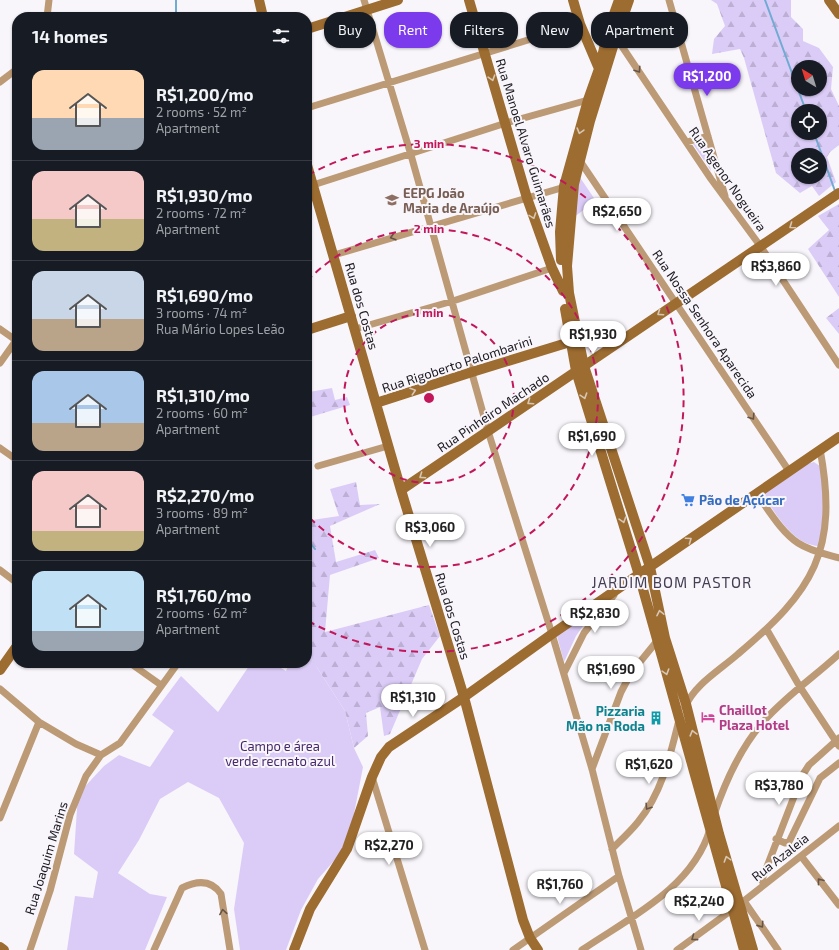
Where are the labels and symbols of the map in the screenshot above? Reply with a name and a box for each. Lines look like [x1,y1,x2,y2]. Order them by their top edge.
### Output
street label: Rua Manoel Alvaro Guimarães [493,56,559,230]
north arrow [791,60,827,96]
pin: R$1,200 [670,63,744,97]
one-way arrow [633,65,640,72]
one-way arrow [487,74,496,81]
street label: Rua Agenor Nogueira [686,124,770,234]
one-way arrow [576,128,584,134]
text: 3 min [414,136,444,150]
place label: EEPG João Maria de Araújo [403,185,500,216]
school or university icon: EEPG João Maria de Araújo [384,192,400,208]
pin: R$2,650 [580,198,654,232]
one-way arrow [528,212,537,219]
text: 2 min [414,221,444,235]
one-way arrow [789,221,796,228]
one-way arrow [390,232,397,241]
street label: Rua Nossa Senhora Aparecida [649,247,761,401]
pin: R$3,860 [739,253,813,287]
street label: Rua dos Costas [342,261,382,351]
text: 1 min [415,305,443,319]
one-way arrow [658,309,665,316]
pin: R$1,930 [556,321,630,355]
street label: Rua Rigoberto Palombarini [380,332,534,396]
street label: Rua Pinheiro Machado [434,369,552,455]
one-way arrow [409,387,416,396]
centre of rings [422,391,436,405]
one-way arrow [579,393,588,400]
one-way arrow [527,397,534,405]
one-way arrow [747,412,754,419]
pin: R$1,690 [555,423,629,457]
one-way arrow [420,471,427,478]
supermarket icon: Pão de Açúcar [680,492,696,508]
place label: Pão de Açúcar [699,492,785,509]
pin: R$3,060 [393,514,467,548]
one-way arrow [618,516,627,523]
one-way arrow [685,538,692,545]
street label: Rua dos Costas [432,571,474,661]
district label: JARDIM BOM PASTOR [592,573,752,591]
pin: R$2,830 [558,600,632,634]
one-way arrow [656,610,664,616]
pin: R$1,690 [574,656,648,690]
one-way arrow [661,668,670,675]
pin: R$1,310 [376,684,450,718]
place label: Chaillot Plaza Hotel [719,702,790,733]
place label: Pizzaria Mão na Roda [566,703,645,734]
hotel icon: Chaillot Plaza Hotel [700,709,716,725]
building icon: Pizzaria Mão na Roda [648,710,664,726]
one-way arrow [689,730,698,737]
park label: Campo e área verde recnato azul [225,738,335,769]
pin: R$1,620 [612,751,686,785]
pin: R$3,780 [742,772,816,806]
street label: Rua Joaquim Marins [21,799,71,917]
one-way arrow [646,803,653,810]
street label: Rua Azaleia [748,830,812,884]
pin: R$2,270 [352,832,426,866]
one-way arrow [723,856,732,863]
pin: R$1,760 [523,871,597,905]
one-way arrow [818,878,825,885]
pin: R$2,240 [662,888,736,922]
one-way arrow [219,909,228,915]
one-way arrow [756,921,763,928]
one-way arrow [691,933,698,940]

